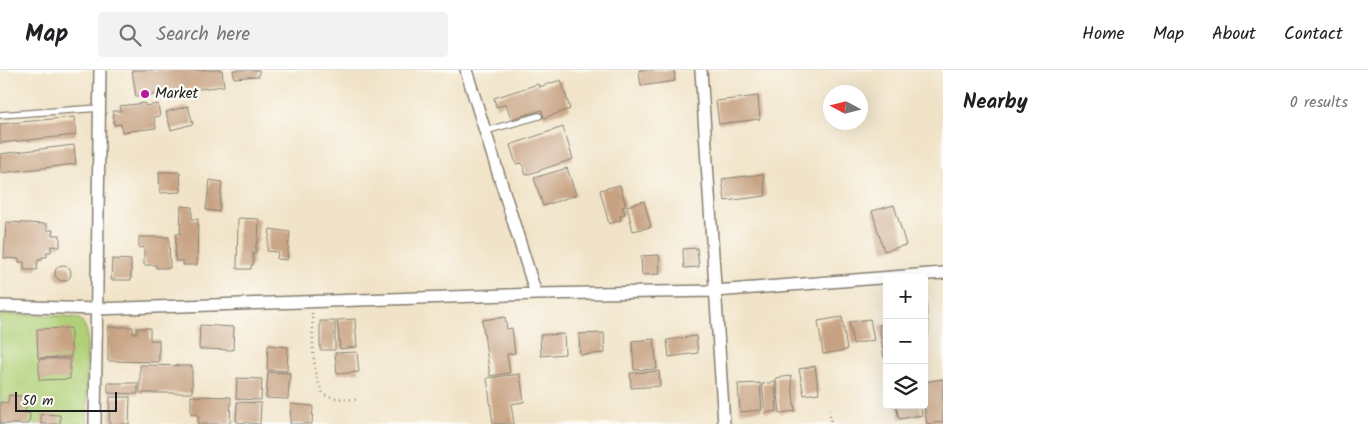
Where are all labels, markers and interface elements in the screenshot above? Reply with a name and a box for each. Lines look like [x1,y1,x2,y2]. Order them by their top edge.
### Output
search box [98,12,448,57]
text: Map [25,15,68,54]
text: Search here [156,20,250,50]
text: Home [1082,20,1125,49]
text: Map [1153,20,1184,49]
text: About [1212,20,1256,49]
text: Contact [1284,20,1343,49]
icon: search [116,21,144,49]
place label: Market [155,82,199,106]
north arrow [823,85,868,130]
text: Nearby [963,86,1028,119]
marker: Market [139,88,151,100]
text: 0 results [1290,90,1348,115]
map controls [883,274,928,409]
button: + [883,274,928,319]
button: − [883,319,928,364]
button: layers [883,364,928,409]
scale bar [15,389,118,412]
text: 50 m [22,390,53,412]

